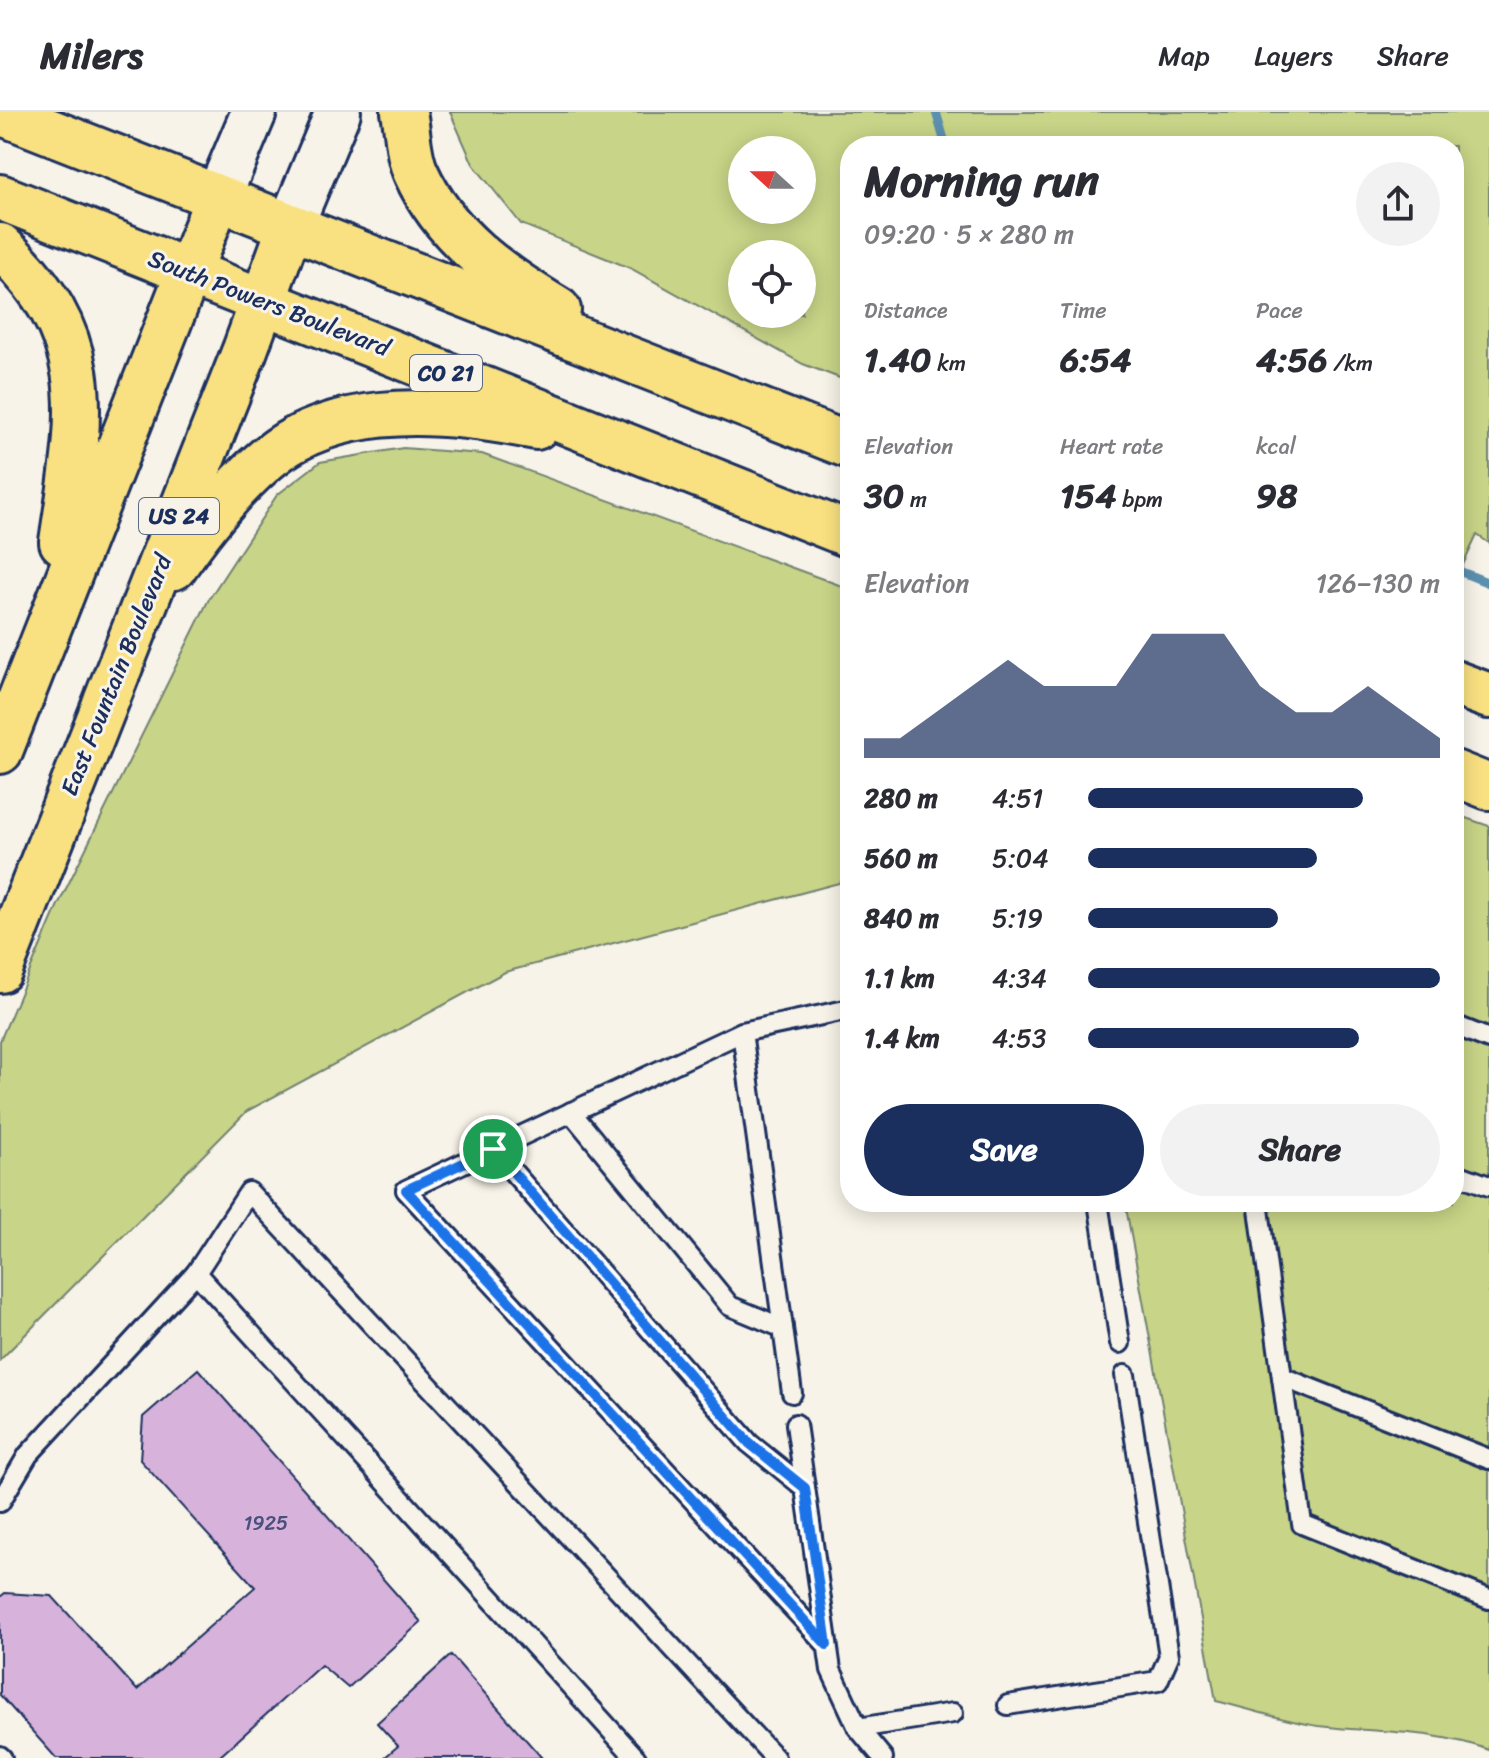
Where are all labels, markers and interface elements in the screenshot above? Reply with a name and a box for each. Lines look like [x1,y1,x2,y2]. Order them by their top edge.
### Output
text: Milers [40,22,143,89]
text: Map [1158,31,1210,80]
text: Layers [1254,31,1333,80]
text: Share [1377,31,1449,80]
north arrow [728,136,816,224]
map controls [728,136,816,328]
text: Morning run [864,142,1099,220]
button: share [1356,162,1440,246]
text: 09:20 · 5 × 280 m [864,211,1074,257]
street label: South Powers Boulevard [142,237,398,369]
button: locate [728,240,816,328]
text: Distance [864,291,948,330]
text: Time [1060,291,1107,330]
text: Pace [1256,291,1303,330]
text: 1.40 [864,330,932,390]
text: 6:54 [1060,330,1132,390]
text: 4:56 [1256,330,1328,390]
text: km [932,344,966,383]
text: /km [1328,344,1373,383]
road number: CO 21 [410,355,482,391]
text: Elevation [864,427,953,466]
text: Heart rate [1060,427,1163,466]
text: kcal [1256,427,1296,466]
text: 30 [864,466,904,526]
text: 154 [1060,466,1117,526]
text: 98 [1256,466,1297,526]
text: m [904,480,927,519]
text: bpm [1117,480,1163,519]
road number: US 24 [139,498,219,534]
street label: East Fountain Boulevard [48,547,184,802]
text: Elevation [864,560,969,606]
text: 126–130 m [1316,560,1440,606]
text: 280 m [864,775,938,821]
text: 4:51 [992,775,1043,821]
text: 560 m [864,835,938,881]
text: 5:04 [992,835,1048,881]
text: 840 m [864,895,939,941]
text: 5:19 [992,895,1043,941]
text: 1.1 km [864,955,935,1001]
text: 4:34 [992,955,1047,1001]
text: 1.4 km [864,1015,940,1061]
text: 4:53 [992,1015,1046,1061]
button: Save [864,1104,1144,1196]
button: Share [1160,1104,1440,1196]
pin [459,1115,527,1183]
icon: arrive [471,1127,515,1171]
house number: 1925 [244,1506,288,1541]

